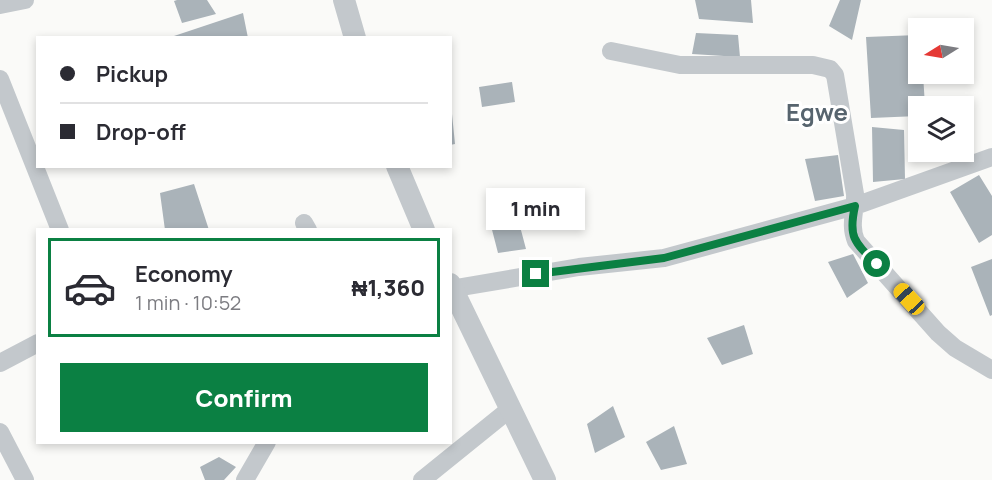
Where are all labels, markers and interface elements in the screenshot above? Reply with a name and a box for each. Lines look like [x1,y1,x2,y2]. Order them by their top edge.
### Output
north arrow [908,18,974,84]
map controls [908,18,974,162]
text: Pickup [96,59,168,89]
district label: Egwe [786,95,848,128]
button: layers [908,96,974,162]
text: Drop-off [96,117,186,147]
callout: 1 min [486,187,586,229]
text: 1 min [510,195,561,222]
route start [863,250,890,277]
text: Economy [135,259,233,289]
route end [522,260,549,287]
icon: car [63,261,117,315]
text: ₦1,360 [352,273,425,303]
car [890,280,928,318]
text: 1 min · 10:52 [135,289,241,316]
button: Confirm [60,363,428,432]

